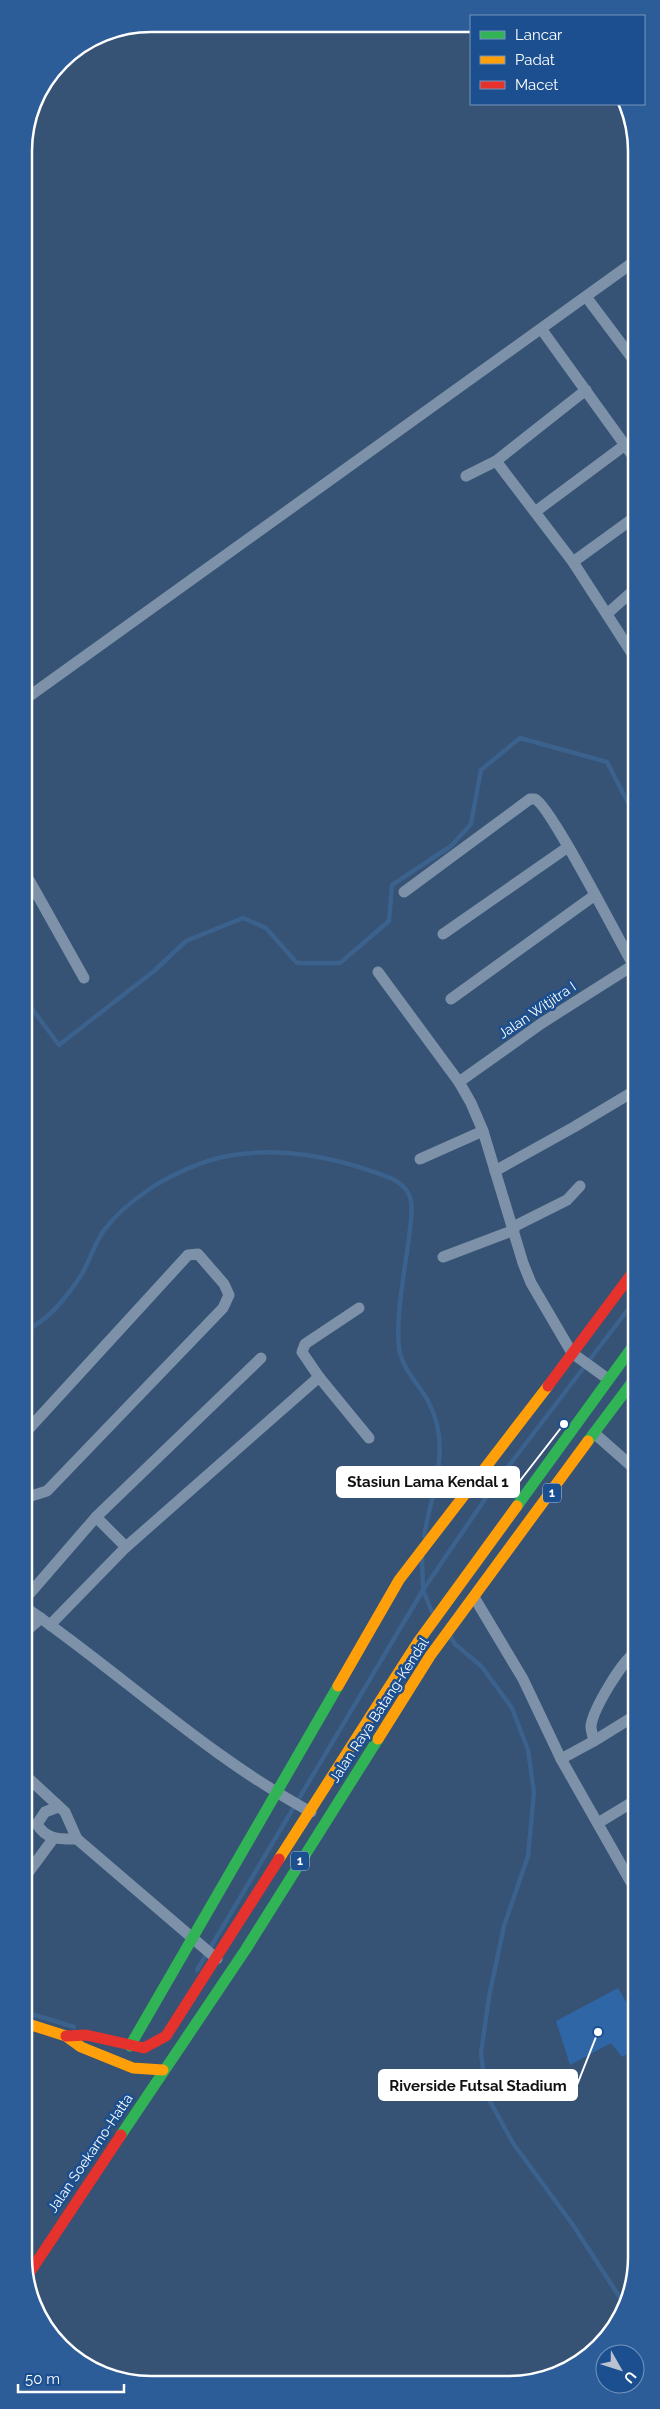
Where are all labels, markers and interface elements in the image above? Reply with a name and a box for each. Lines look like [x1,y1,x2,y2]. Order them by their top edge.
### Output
legend [470,15,645,105]
text: Lancar [515,26,563,44]
text: Padat [515,51,555,69]
text: Macet [515,76,558,94]
street label: Jalan Witjitra I [495,978,579,1042]
callout: Stasiun Lama Kendal 1 [337,1467,519,1497]
text: Stasiun Lama Kendal 1 [347,1473,509,1491]
road number: 1 [543,1484,561,1502]
street label: Jalan Raya Batang-Kendal [326,1634,432,1785]
road number: 1 [291,1852,309,1870]
callout: Riverside Futsal Stadium [379,2070,577,2100]
text: Riverside Futsal Stadium [389,2077,567,2095]
street label: Jalan Soekarno-Hatta [44,2091,136,2215]
north arrow [595,2344,645,2394]
scale bar [18,2362,124,2394]
text: U [621,2368,640,2386]
text: 50 m [25,2370,60,2388]

